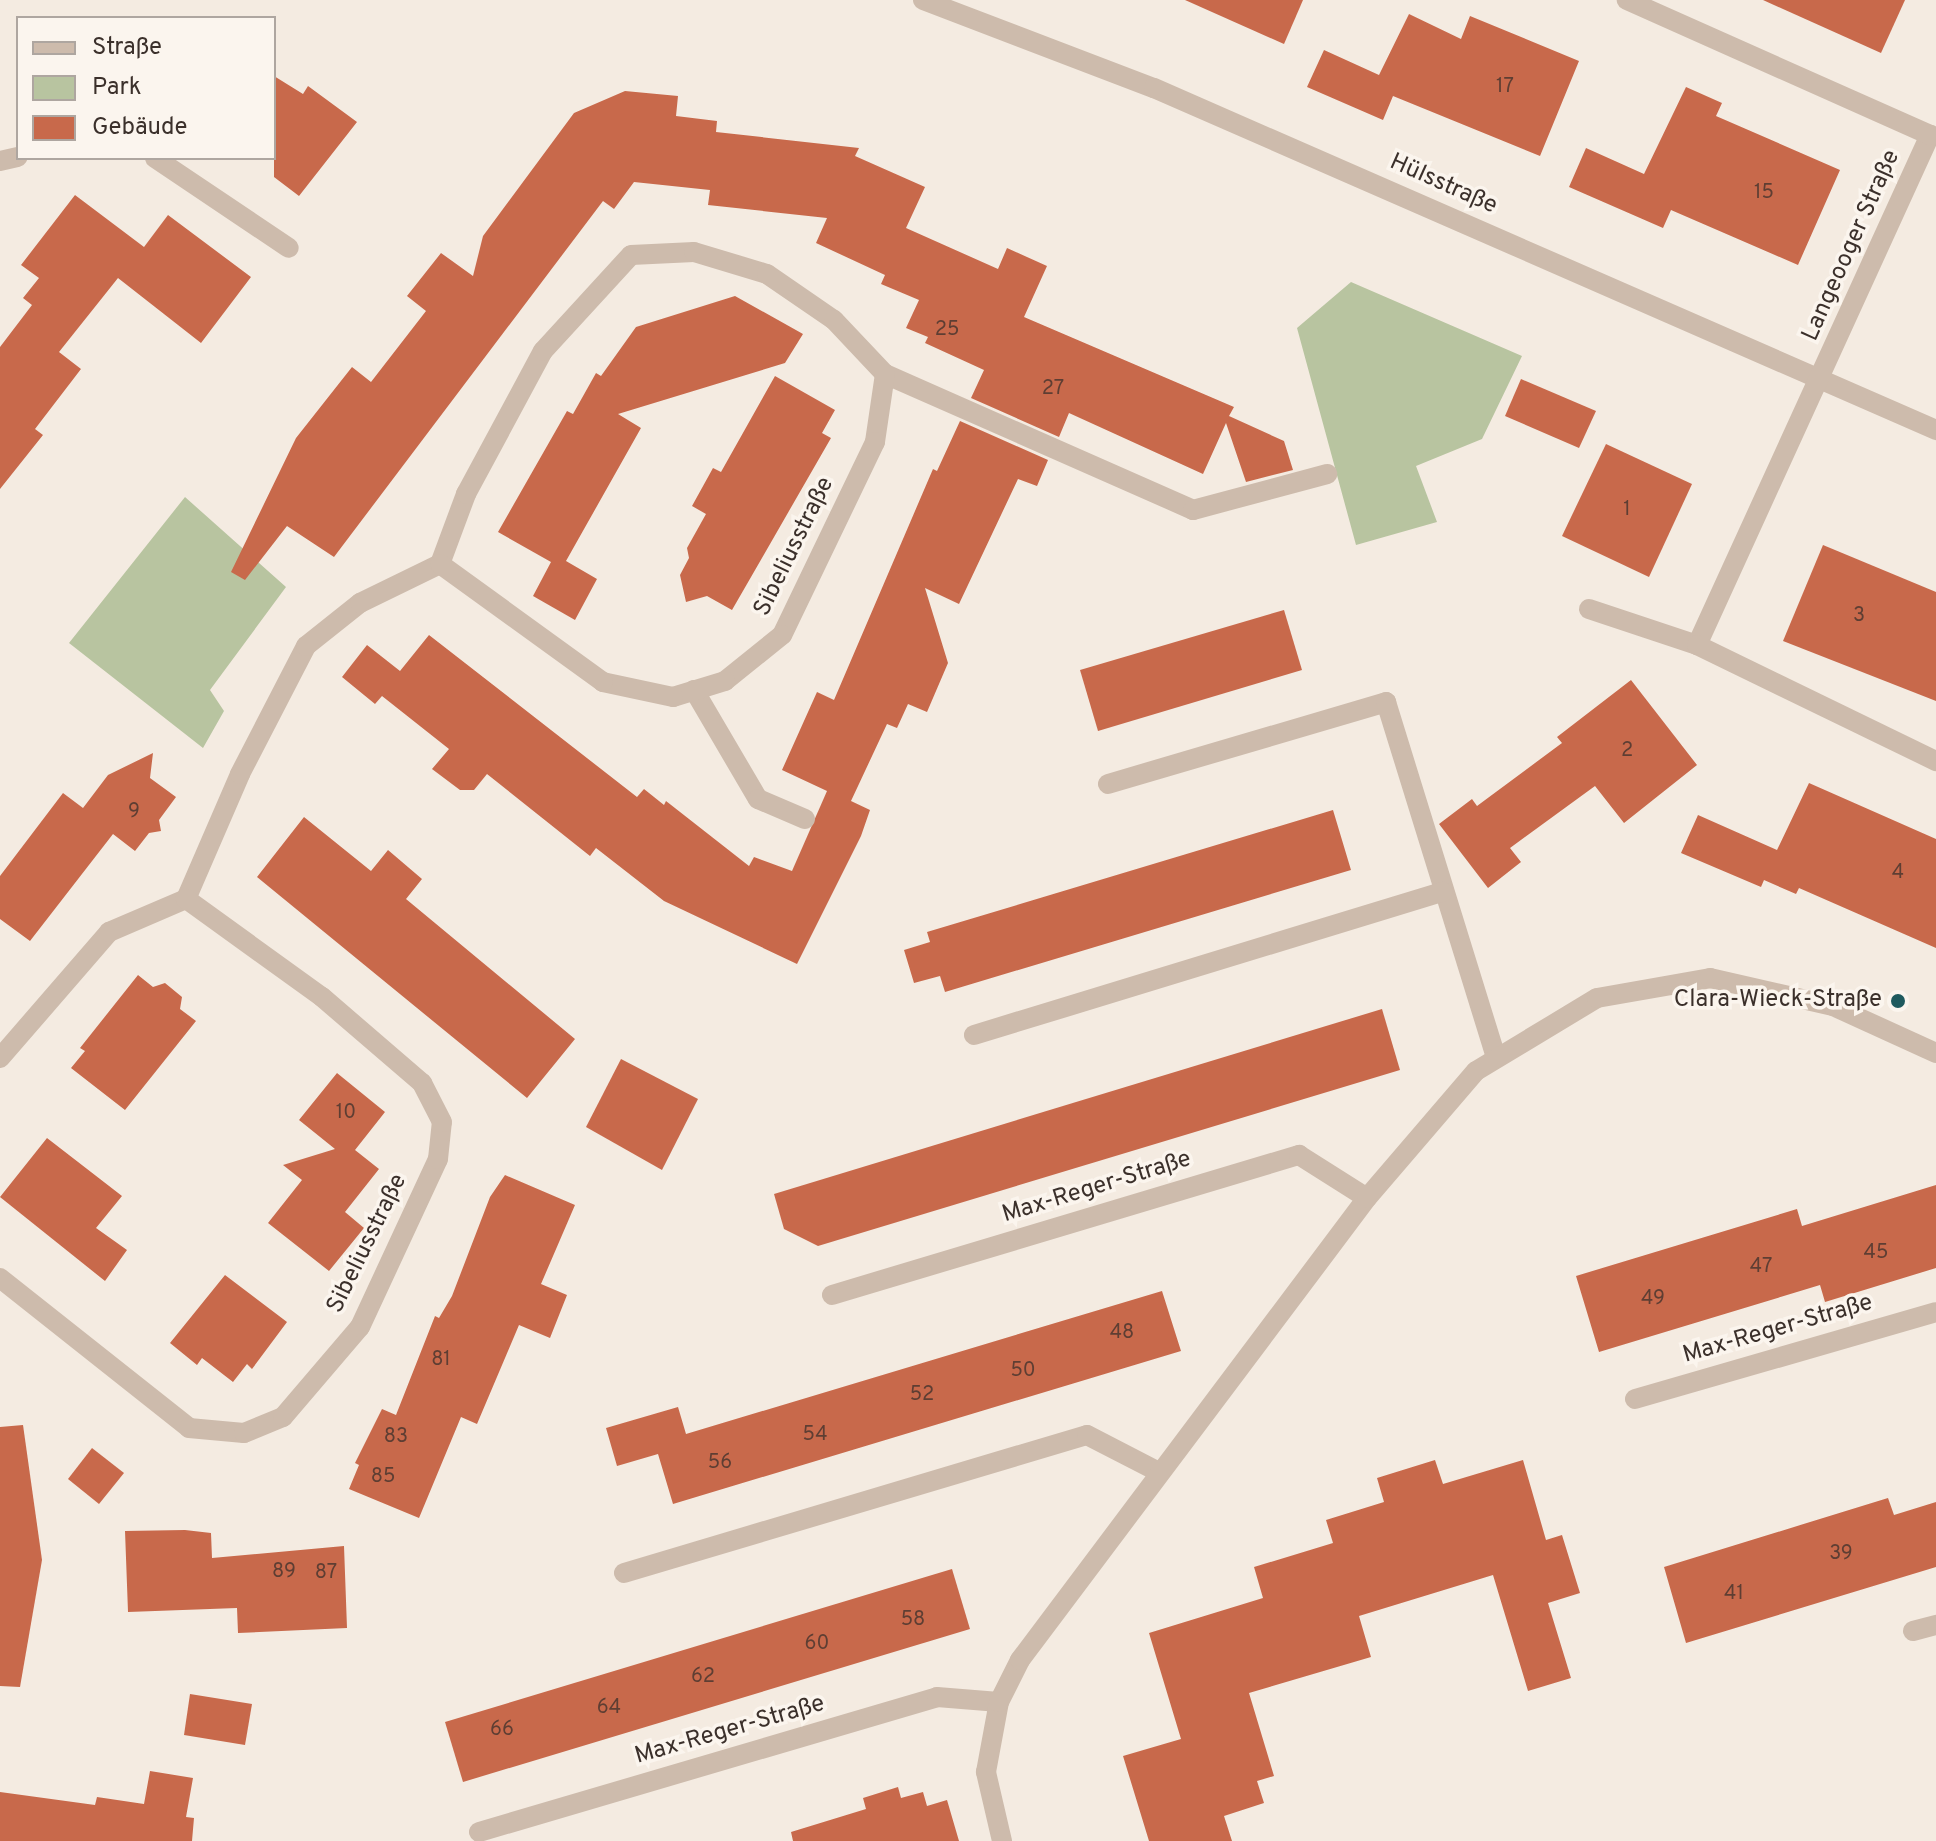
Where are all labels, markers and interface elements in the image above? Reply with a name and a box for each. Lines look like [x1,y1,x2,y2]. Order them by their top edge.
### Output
legend [16,16,276,160]
text: Straße [92,33,162,63]
text: Park [92,73,142,103]
house number: 17 [1496,75,1514,99]
text: Gebäude [92,113,187,143]
street label: Langeooger Straße [1797,146,1907,346]
street label: Hülsstraße [1385,149,1501,221]
house number: 15 [1754,181,1774,205]
house number: 25 [935,318,959,342]
house number: 27 [1042,377,1064,401]
street label: Sibeliusstraße [749,473,841,621]
house number: 1 [1623,498,1631,522]
house number: 3 [1853,604,1865,628]
house number: 2 [1621,739,1633,763]
house number: 9 [128,800,140,824]
house number: 4 [1892,861,1904,885]
place label: Clara-Wieck-Straße [1674,987,1882,1015]
marker: Clara-Wieck-Straße [1889,992,1907,1010]
house number: 10 [336,1101,356,1125]
street label: Max-Reger-Straße [999,1146,1195,1230]
street label: Sibeliusstraße [322,1170,414,1318]
house number: 45 [1864,1241,1888,1265]
house number: 47 [1750,1255,1772,1279]
house number: 49 [1641,1287,1665,1311]
street label: Max-Reger-Straße [1680,1289,1876,1371]
house number: 48 [1110,1321,1134,1345]
house number: 81 [431,1348,451,1372]
house number: 50 [1010,1359,1036,1383]
house number: 52 [910,1383,934,1407]
house number: 54 [802,1423,828,1447]
house number: 83 [384,1425,408,1449]
house number: 56 [708,1451,732,1475]
house number: 85 [371,1465,395,1489]
house number: 39 [1829,1542,1853,1566]
house number: 89 [272,1560,296,1584]
house number: 87 [315,1561,337,1585]
house number: 41 [1724,1582,1744,1606]
house number: 58 [901,1608,925,1632]
house number: 60 [805,1632,829,1656]
house number: 62 [691,1665,715,1689]
street label: Max-Reger-Straße [632,1690,828,1772]
house number: 64 [597,1696,621,1720]
house number: 66 [490,1718,514,1742]

